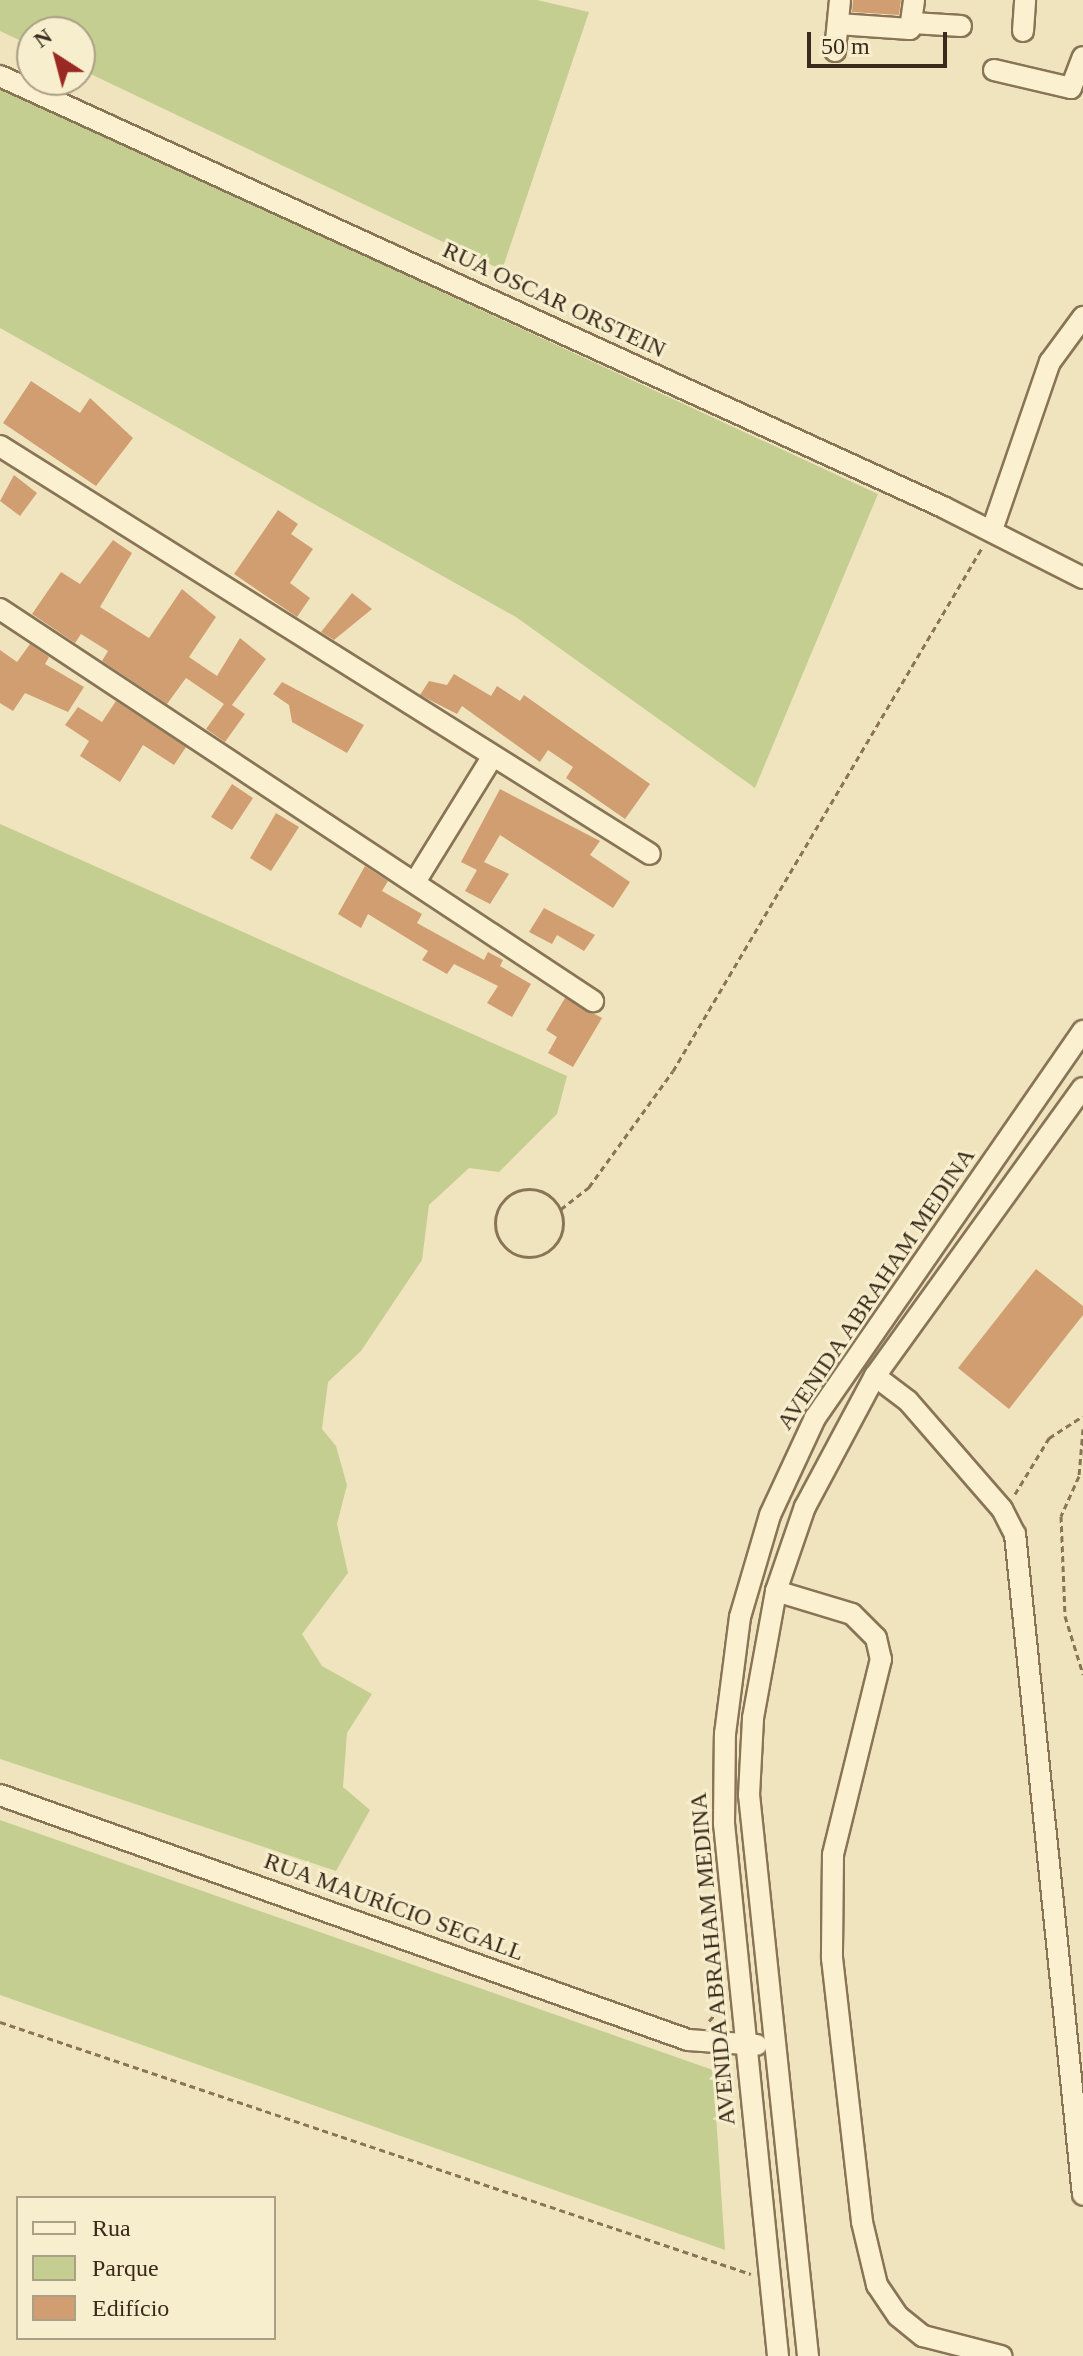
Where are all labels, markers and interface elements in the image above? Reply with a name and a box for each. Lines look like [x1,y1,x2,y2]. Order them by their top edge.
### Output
north arrow [16,16,96,96]
scale bar [811,16,951,66]
text: N [29,23,57,53]
text: 50 m [821,33,870,59]
street label: RUA OSCAR ORSTEIN [437,235,671,365]
street label: AVENIDA ABRAHAM MEDINA [770,1141,982,1437]
street label: AVENIDA ABRAHAM MEDINA [684,1790,742,2128]
street label: RUA MAURÍCIO SEGALL [259,1846,529,1968]
legend [16,2196,276,2340]
text: Rua [92,2215,131,2241]
text: Parque [92,2255,159,2281]
text: Edifício [92,2295,169,2321]

